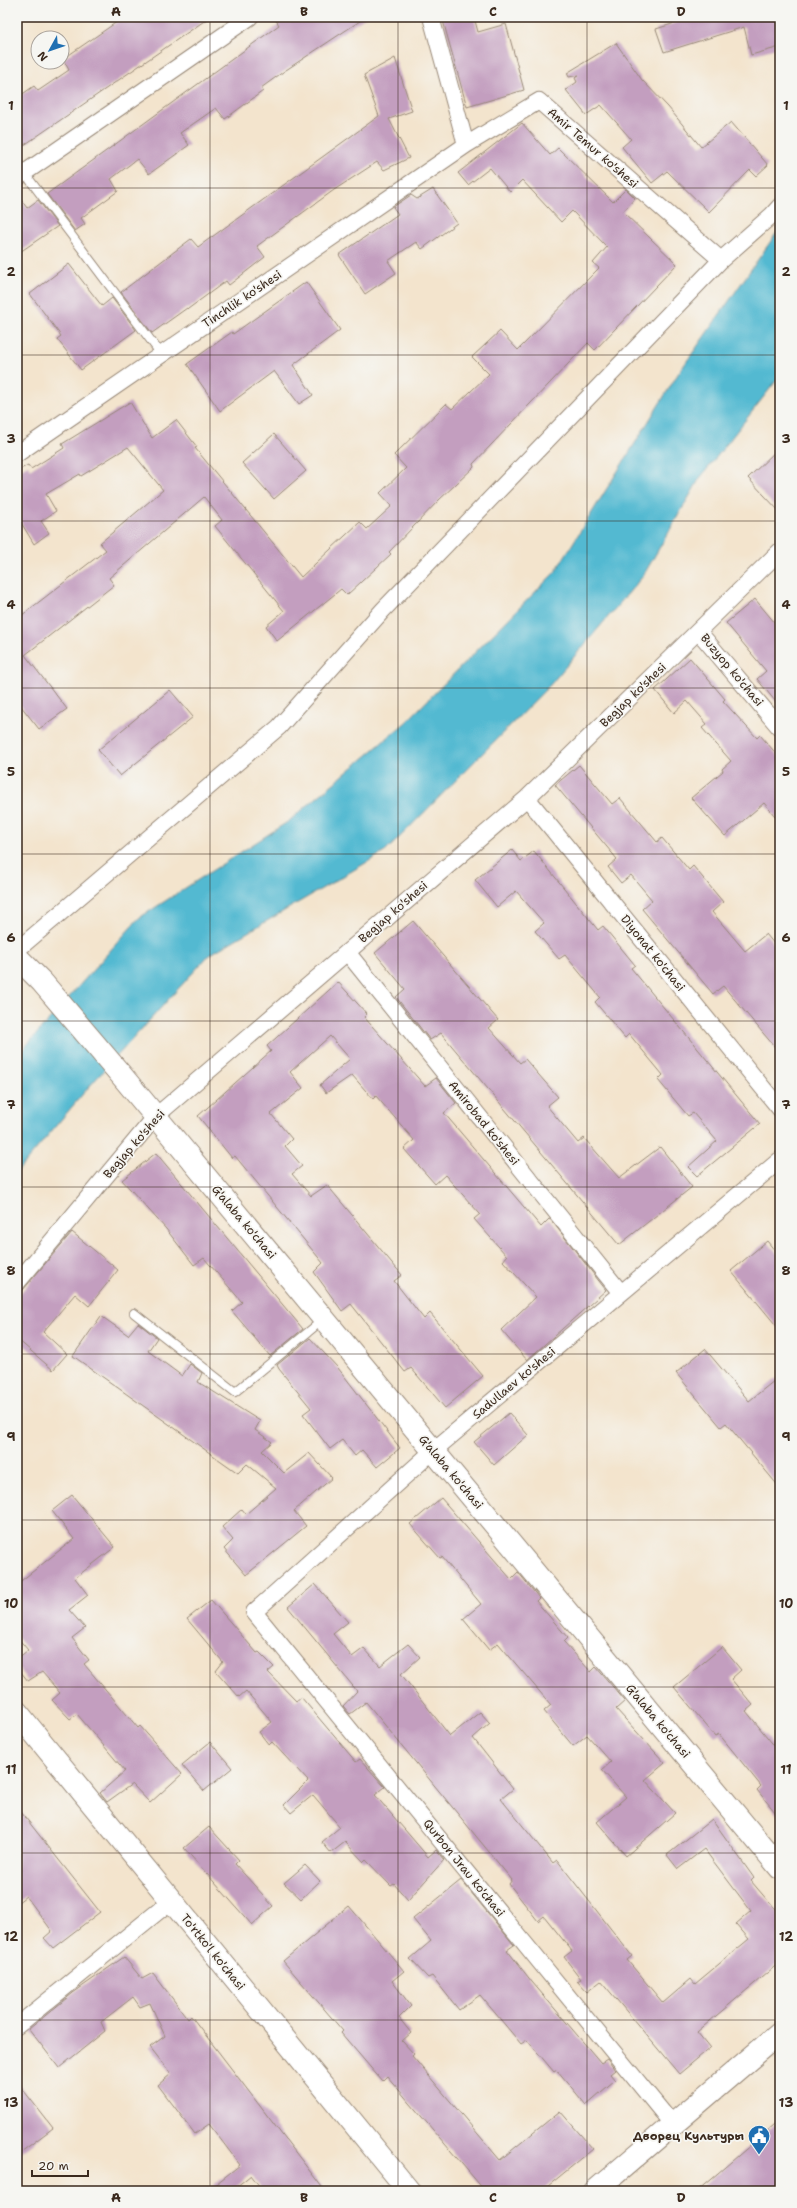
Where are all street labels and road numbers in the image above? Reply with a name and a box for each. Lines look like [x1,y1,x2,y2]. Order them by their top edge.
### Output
street label: Amir Temur ko'shesi [544,104,642,192]
street label: Tinchlik ko'shesi [199,266,285,332]
street label: Buzyop ko'chasi [697,630,767,710]
street label: Begjap ko'shesi [596,659,670,731]
street label: Begjap ko'shesi [355,878,431,946]
street label: Diyonat ko'chasi [617,911,689,995]
street label: Amirobad ko'shesi [445,1077,523,1169]
street label: Begjap ko'shesi [100,1106,168,1182]
street label: G'alaba ko'chasi [208,1182,280,1262]
street label: Sadullaev ko'shesi [469,1343,559,1423]
street label: G'alaba ko'chasi [415,1432,487,1512]
street label: G'alaba ko'chasi [622,1681,694,1761]
street label: Qurbon Jrau ko'chasi [420,1816,508,1920]
street label: To'rtko'l ko'chasi [177,1911,249,1993]

